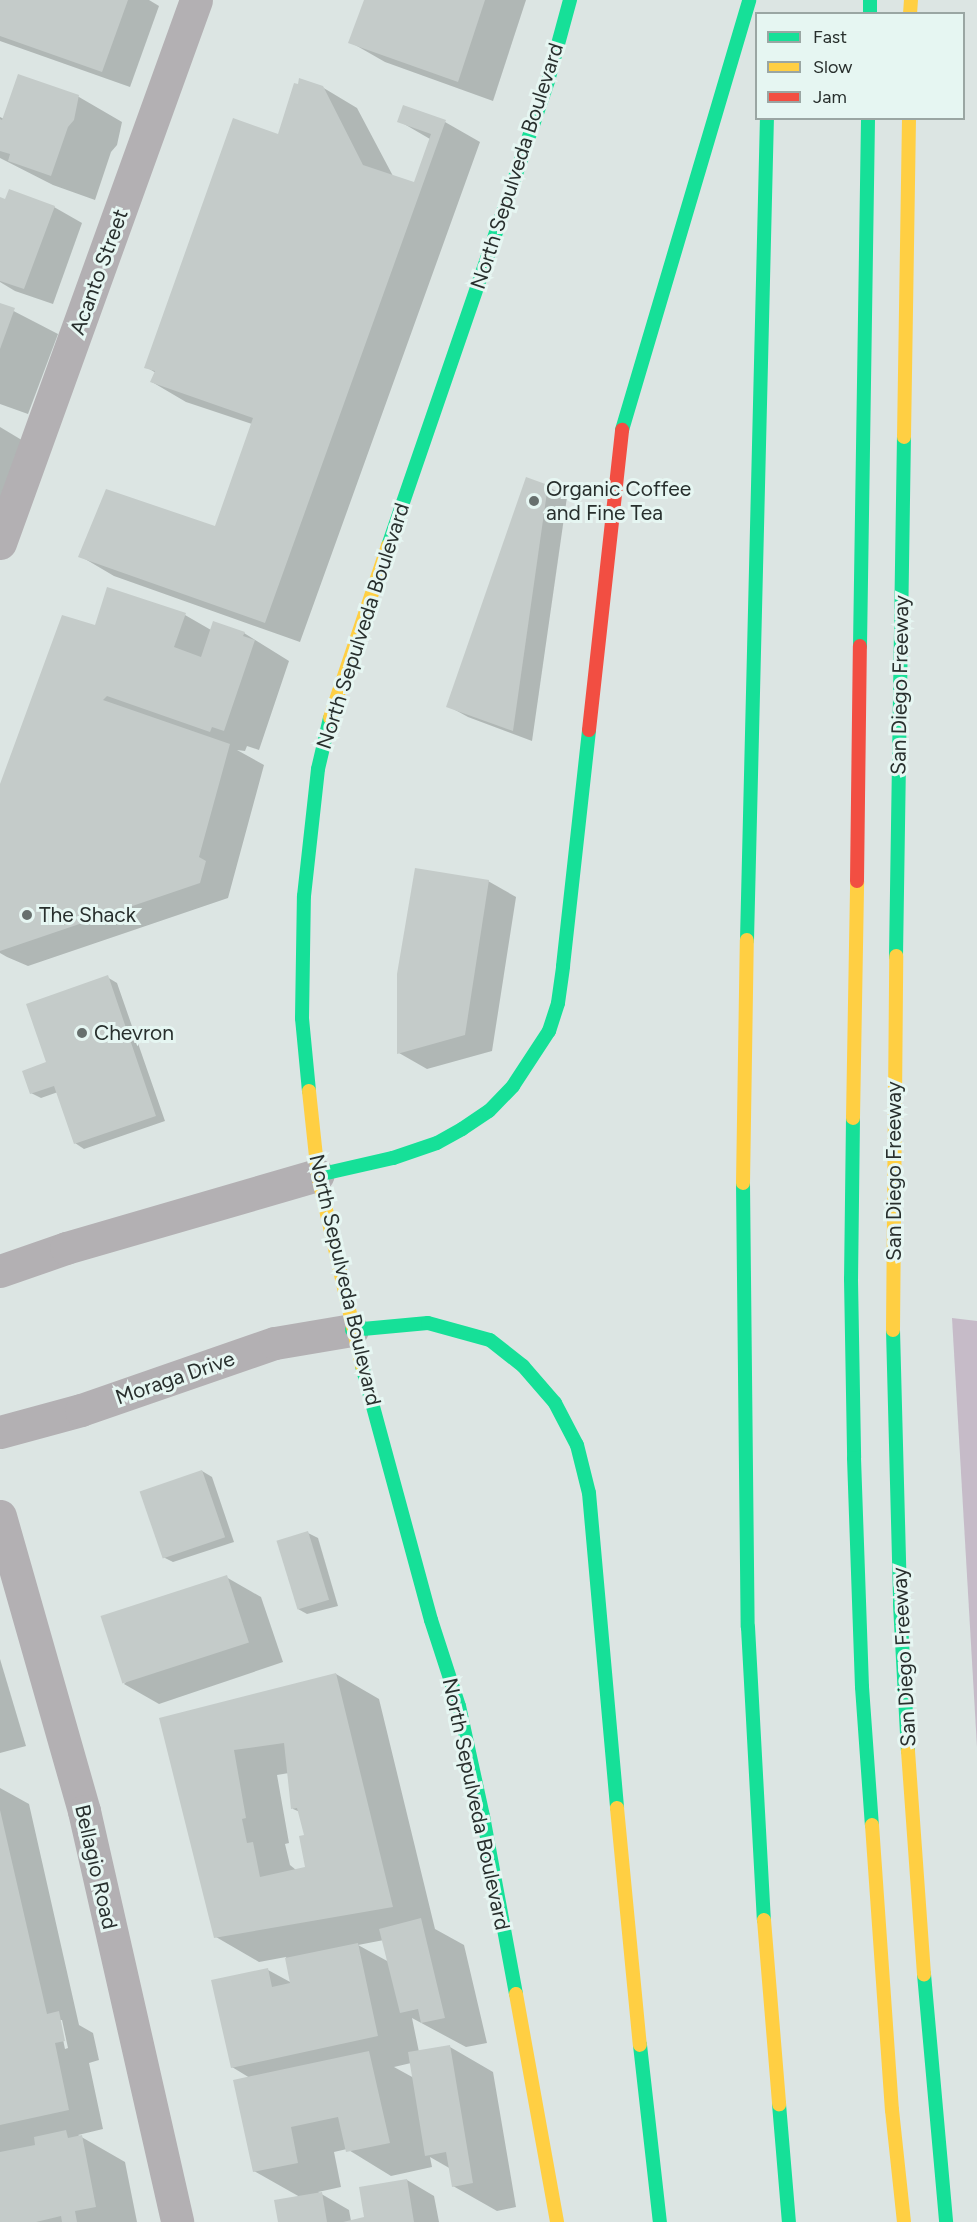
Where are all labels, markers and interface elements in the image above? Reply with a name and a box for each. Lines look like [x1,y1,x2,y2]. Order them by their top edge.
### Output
legend [755,12,965,120]
text: Fast [813,26,847,48]
street label: North Sepulveda Boulevard [465,40,569,292]
text: Slow [813,56,852,78]
text: Jam [813,86,847,108]
street label: Acanto Street [65,206,133,338]
place label: Organic Coffee and Fine Tea [546,476,691,526]
marker: Organic Coffee and Fine Tea [527,494,541,508]
street label: North Sepulveda Boulevard [311,500,415,752]
street label: San Diego Freeway [886,595,914,775]
place label: The Shack [39,902,136,928]
marker: The Shack [20,908,34,922]
place label: Chevron [94,1020,174,1046]
marker: Chevron [75,1026,89,1040]
street label: San Diego Freeway [881,1081,907,1261]
street label: North Sepulveda Boulevard [304,1152,386,1408]
street label: Moraga Drive [112,1346,238,1410]
street label: San Diego Freeway [887,1567,921,1747]
street label: North Sepulveda Boulevard [437,1676,515,1932]
street label: Bellagio Road [69,1802,123,1932]

